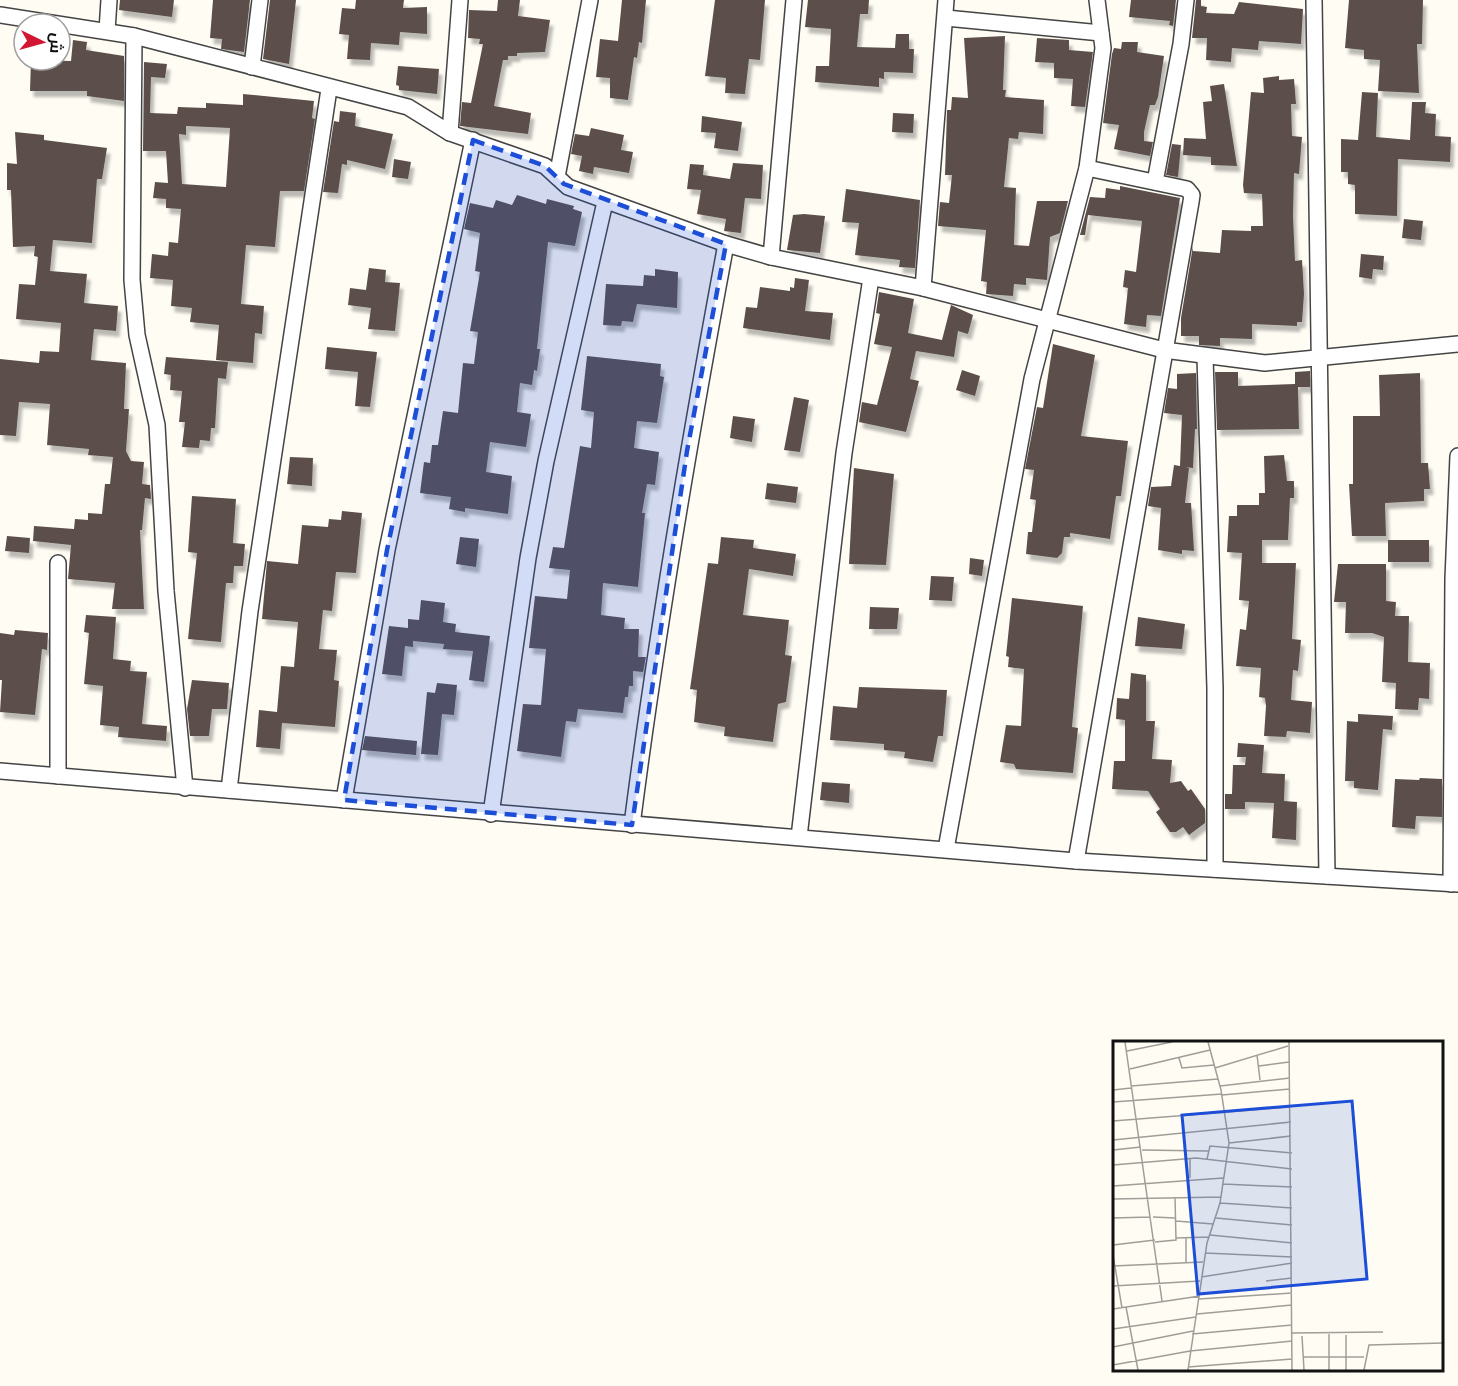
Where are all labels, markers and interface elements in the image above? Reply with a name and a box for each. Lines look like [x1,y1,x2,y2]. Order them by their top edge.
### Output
north arrow [12,12,72,72]
text: ش [46,32,68,54]
inset map [1113,1041,1443,1371]

